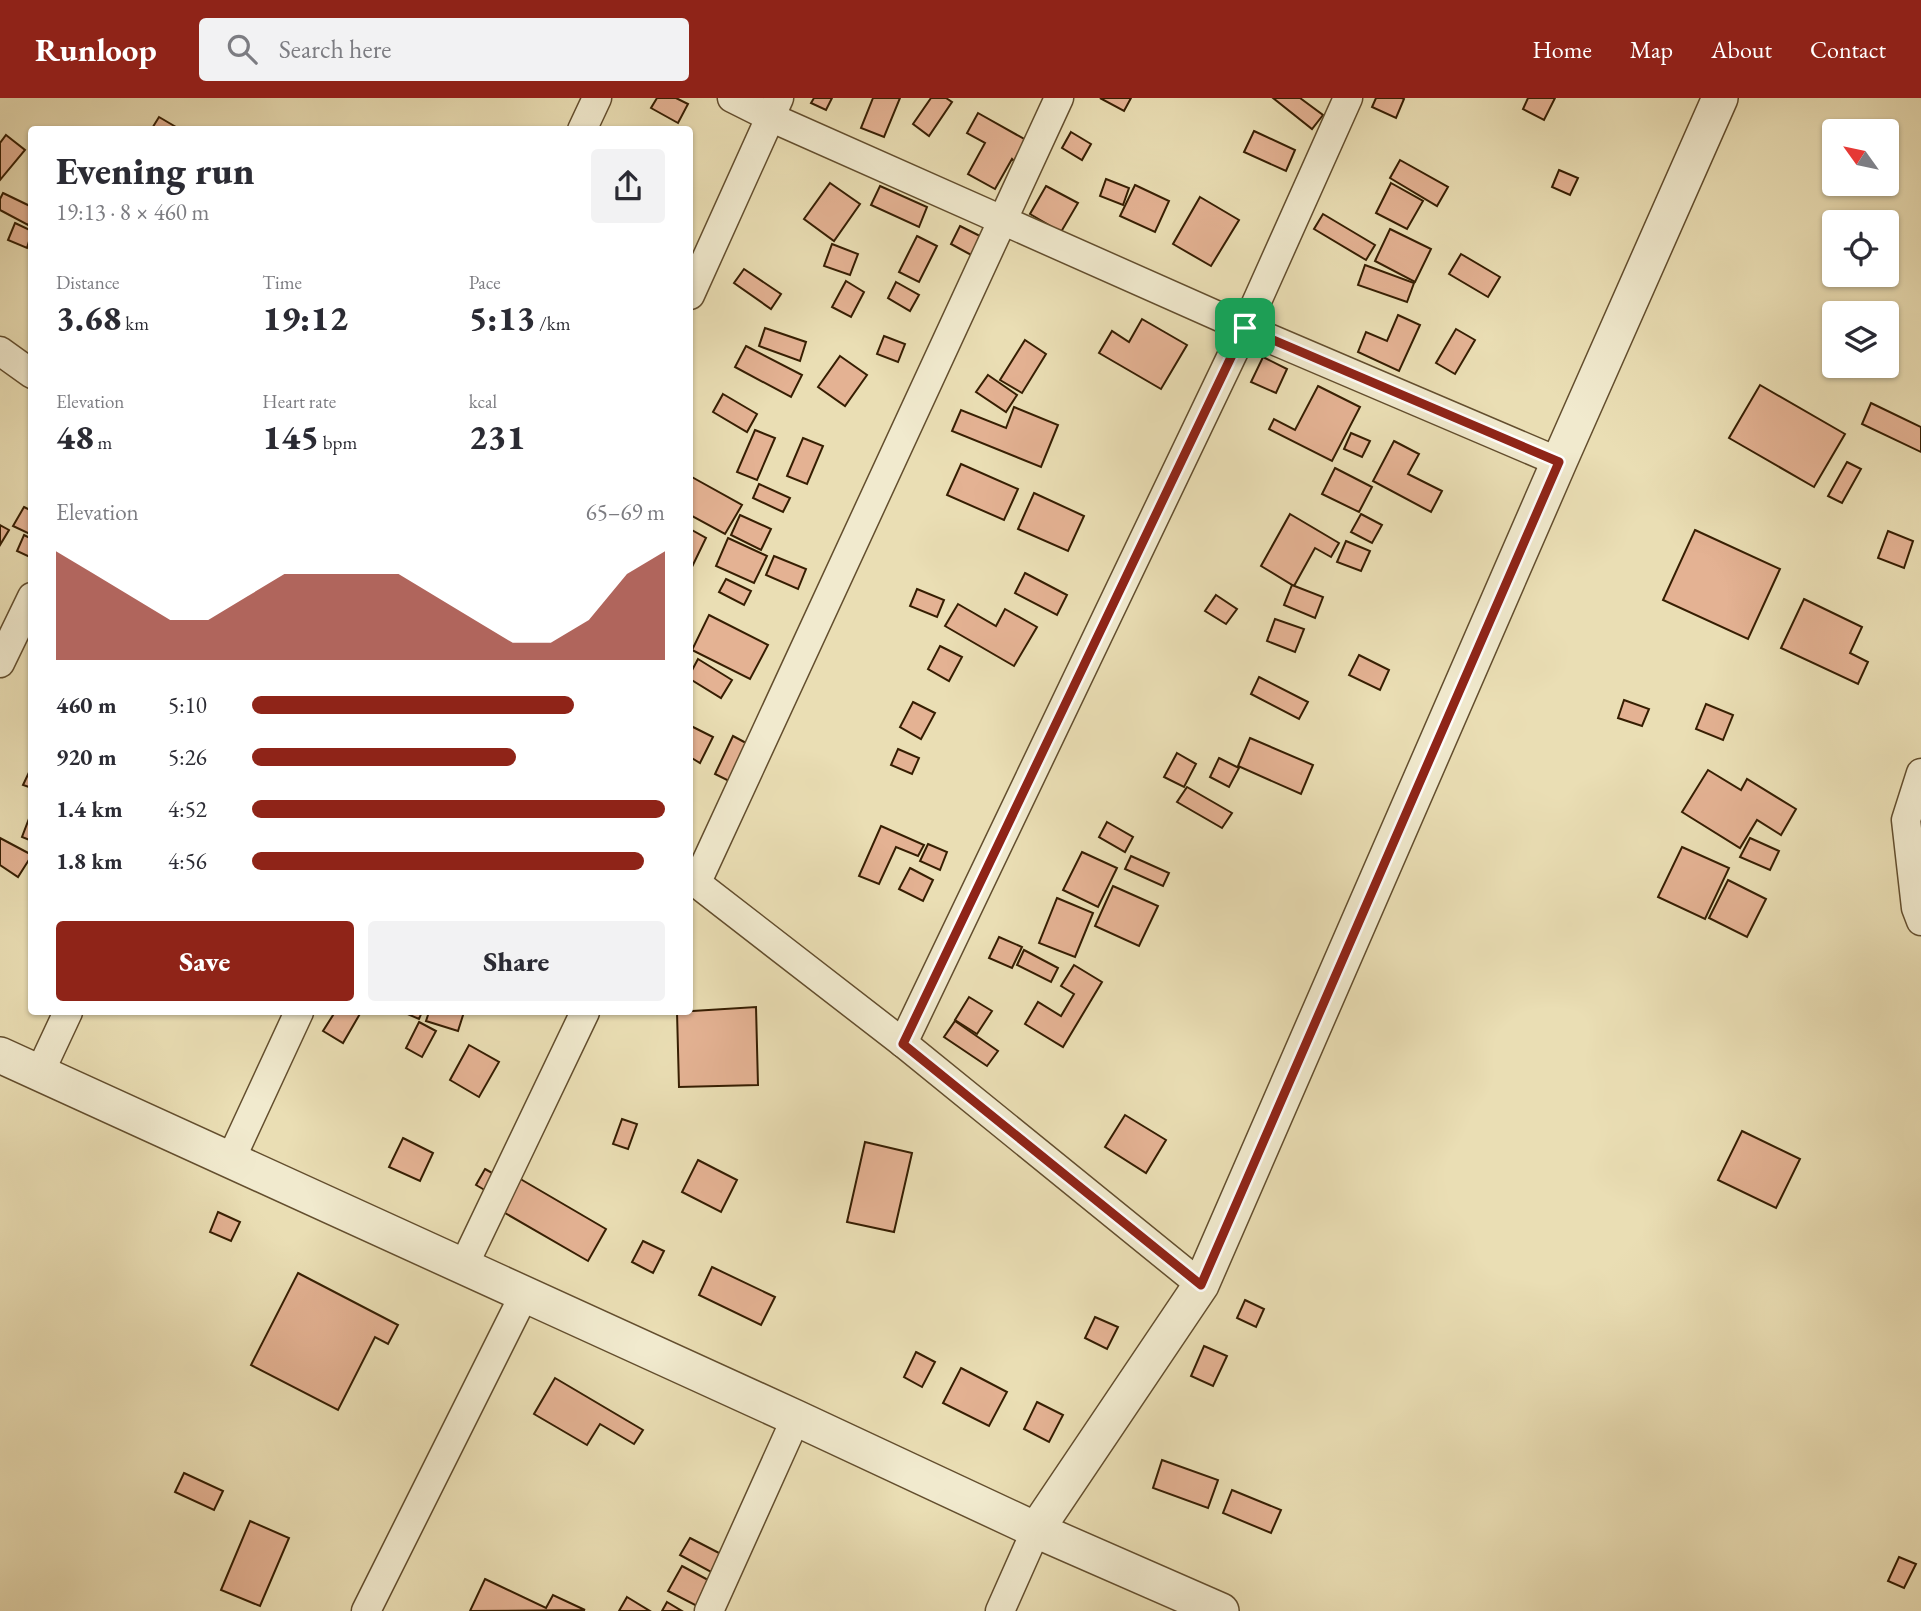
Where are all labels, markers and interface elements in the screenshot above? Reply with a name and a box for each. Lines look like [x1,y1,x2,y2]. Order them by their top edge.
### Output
search box [199,18,689,81]
text: Runloop [35,28,157,71]
icon: search [223,30,261,68]
text: Search here [279,32,391,66]
text: Home [1532,34,1592,65]
text: Map [1630,34,1673,65]
text: About [1711,34,1772,65]
text: Contact [1810,34,1886,65]
north arrow [1822,119,1899,196]
map controls [1822,119,1899,378]
text: Evening run [56,146,254,195]
button: share [591,149,665,223]
text: 19:13 · 8 × 460 m [56,197,209,227]
button: locate [1822,210,1899,287]
text: Distance [56,270,119,295]
text: Time [262,270,302,295]
text: Pace [469,270,501,295]
text: 3.68 [56,295,122,340]
text: 19:12 [262,295,348,340]
text: 5:13 [469,295,535,340]
pin [1215,298,1275,358]
button: layers [1822,301,1899,378]
icon: arrive [1226,309,1264,347]
text: km [122,311,149,336]
text: /km [535,311,571,336]
text: Elevation [56,389,124,414]
text: Heart rate [262,389,336,414]
text: kcal [469,389,497,414]
text: 48 [56,414,94,459]
text: 145 [262,414,319,459]
text: 231 [469,414,525,459]
text: m [94,430,112,455]
text: bpm [319,430,357,455]
text: Elevation [56,497,139,527]
text: 65–69 m [586,497,665,527]
text: 460 m [56,690,117,720]
text: 5:10 [168,690,207,720]
text: 920 m [56,742,117,772]
text: 5:26 [168,742,207,772]
text: 1.4 km [56,794,123,824]
text: 4:52 [168,794,207,824]
text: 1.8 km [56,846,123,876]
text: 4:56 [168,846,207,876]
button: Save [56,921,354,1001]
button: Share [368,921,665,1001]

